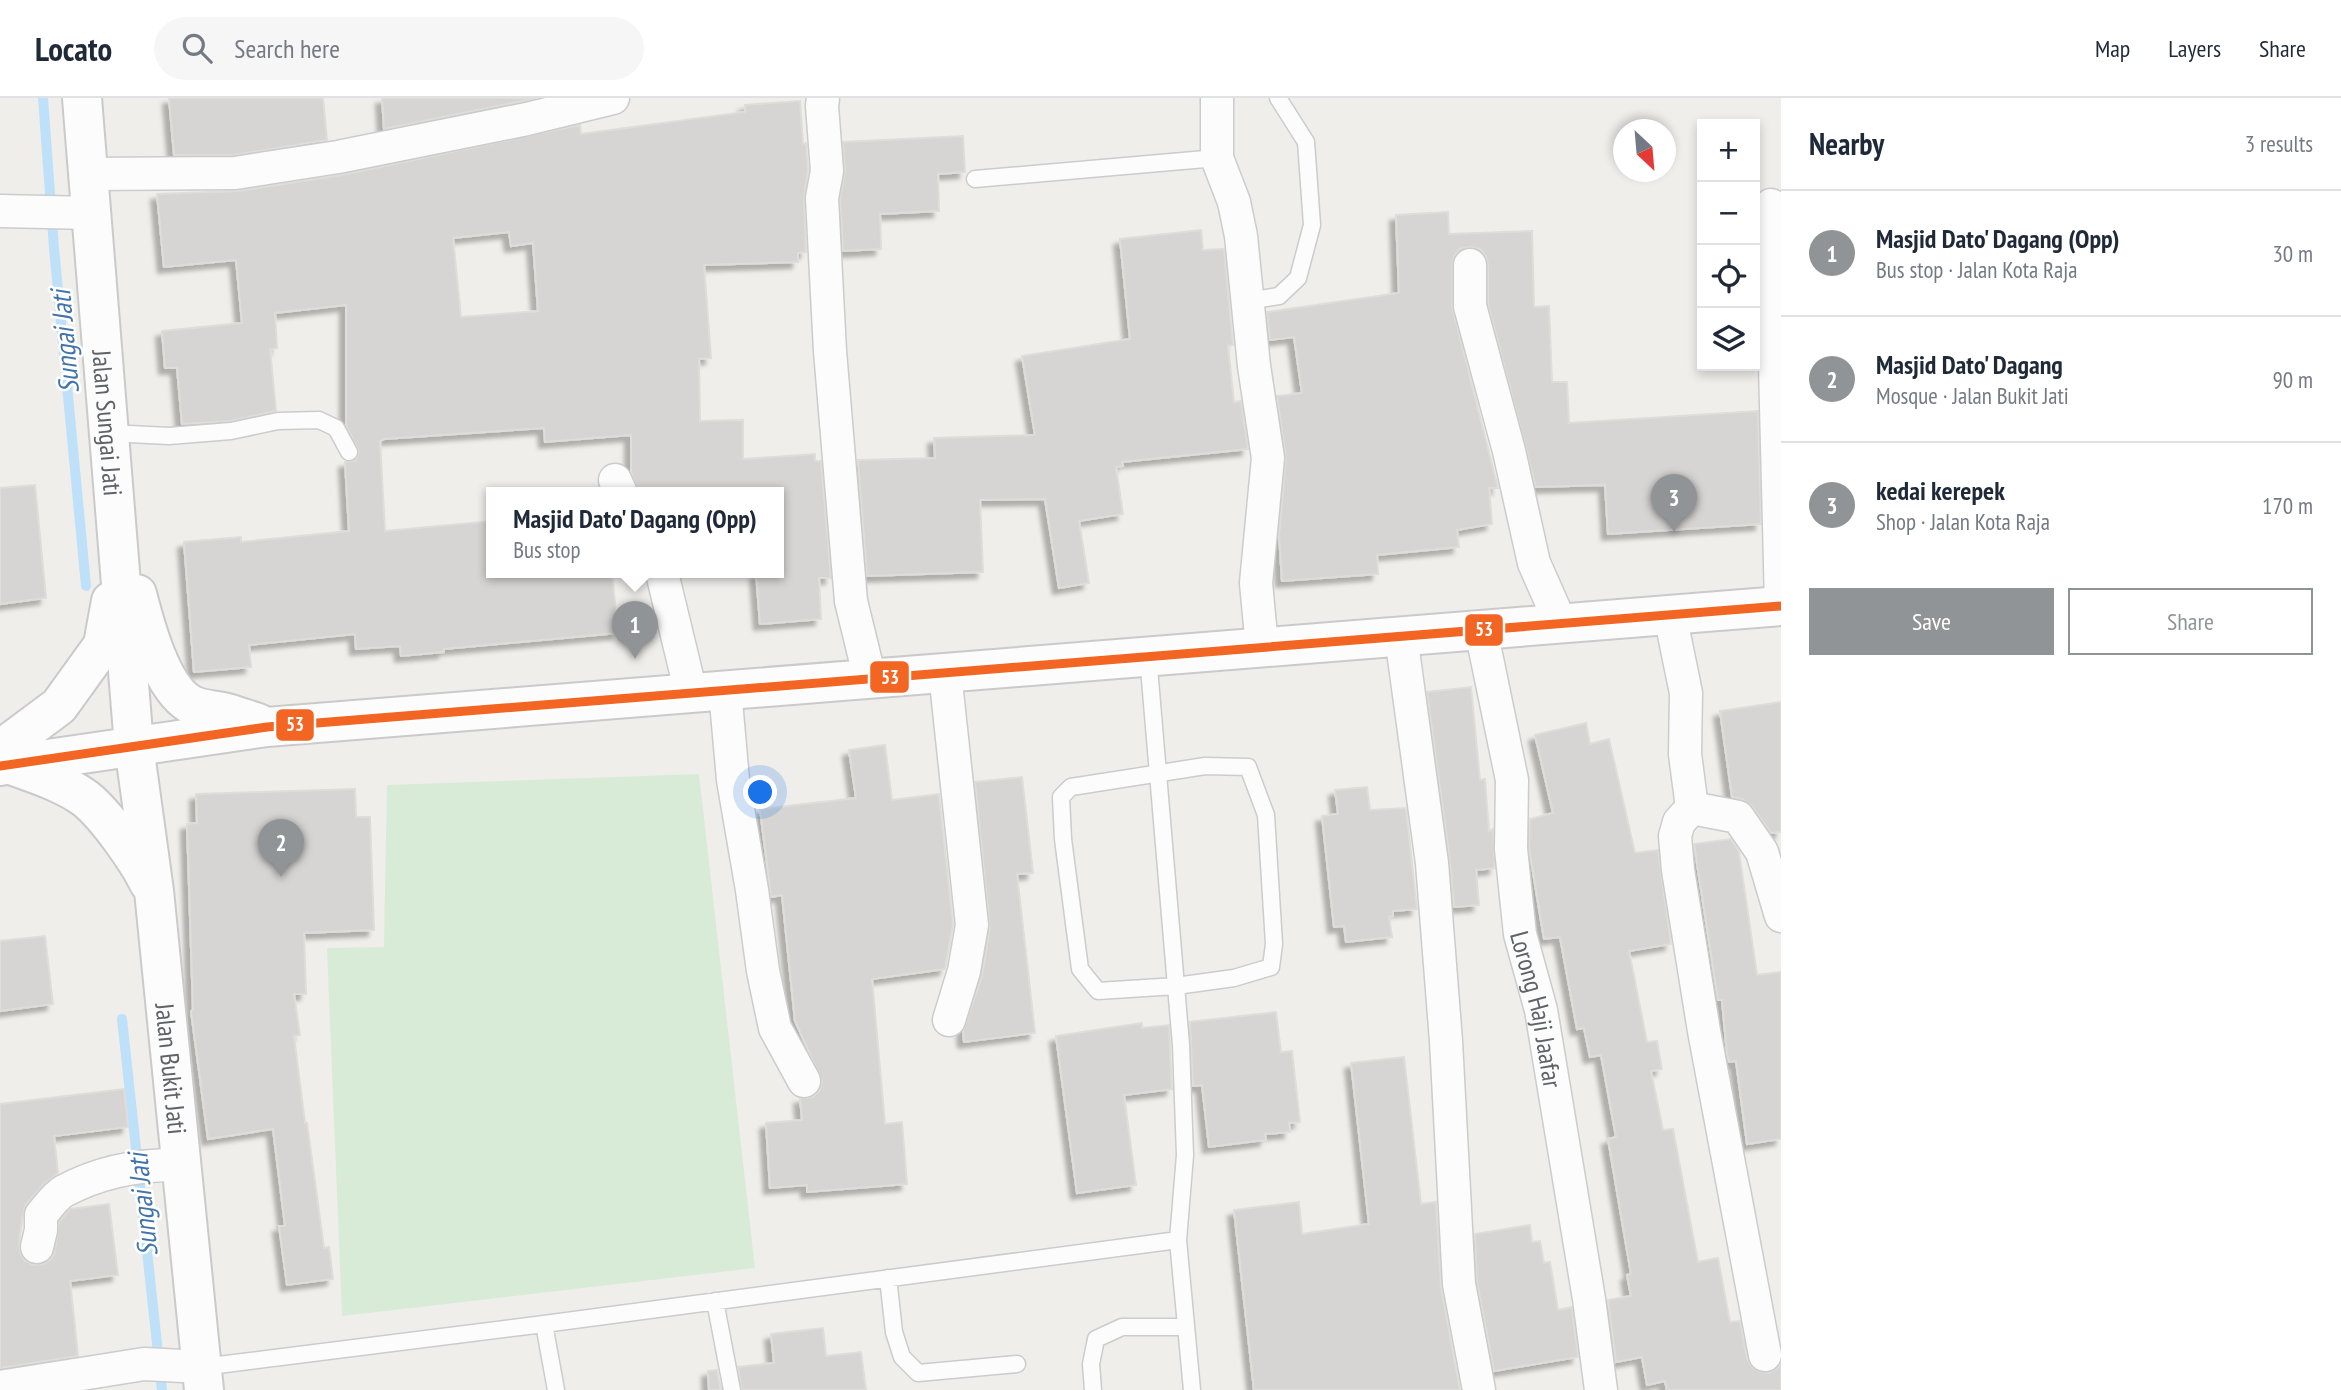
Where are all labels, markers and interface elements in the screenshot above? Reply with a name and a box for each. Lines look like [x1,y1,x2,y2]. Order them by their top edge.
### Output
search box [154,17,644,80]
text: Locato [35,27,112,70]
icon: search [178,29,216,67]
text: Search here [234,32,340,65]
text: Map [2095,33,2130,64]
text: Layers [2168,33,2221,64]
text: Share [2259,33,2306,64]
north arrow [1613,119,1676,182]
map controls [1697,119,1760,371]
button: + [1697,119,1760,182]
text: Nearby [1809,124,1884,163]
text: 3 results [2245,129,2313,158]
button: − [1697,182,1760,245]
text: Masjid Dato' Dagang (Opp) [1876,222,2120,255]
text: 1 [1827,239,1838,268]
text: 30 m [2272,239,2313,268]
button: locate [1697,245,1760,308]
text: Bus stop · Jalan Kota Raja [1876,255,2077,284]
water label: Sungai Jati [41,285,87,395]
button: layers [1697,308,1760,371]
street label: Jalan Sungai Jati [86,348,130,497]
text: Masjid Dato' Dagang [1876,348,2063,381]
text: 2 [1827,365,1838,394]
text: 90 m [2272,365,2313,394]
text: Mosque · Jalan Bukit Jati [1876,381,2069,410]
pin: 3 [1651,474,1697,532]
text: kedai kerepek [1876,474,2005,507]
popup [486,487,784,578]
text: 3 [1827,491,1838,520]
text: 170 m [2262,491,2313,520]
text: Masjid Dato' Dagang (Opp) [513,502,757,535]
text: Shop · Jalan Kota Raja [1876,507,2050,536]
text: Bus stop [513,535,581,564]
button: Save [1809,588,2054,655]
button: Share [2068,588,2313,655]
pin: 1 [612,601,658,659]
line badge: 53 [1464,613,1504,647]
text: 53 [1475,617,1493,641]
line badge: 53 [869,660,910,694]
text: 53 [881,665,899,689]
line badge: 53 [275,708,315,742]
text: 53 [286,712,304,736]
your location [743,775,777,809]
pin: 2 [258,819,304,877]
street label: Lorong Haji Jaafar [1503,927,1570,1090]
street label: Jalan Bukit Jati [149,1001,195,1136]
water label: Sungai Jati [118,1148,166,1258]

